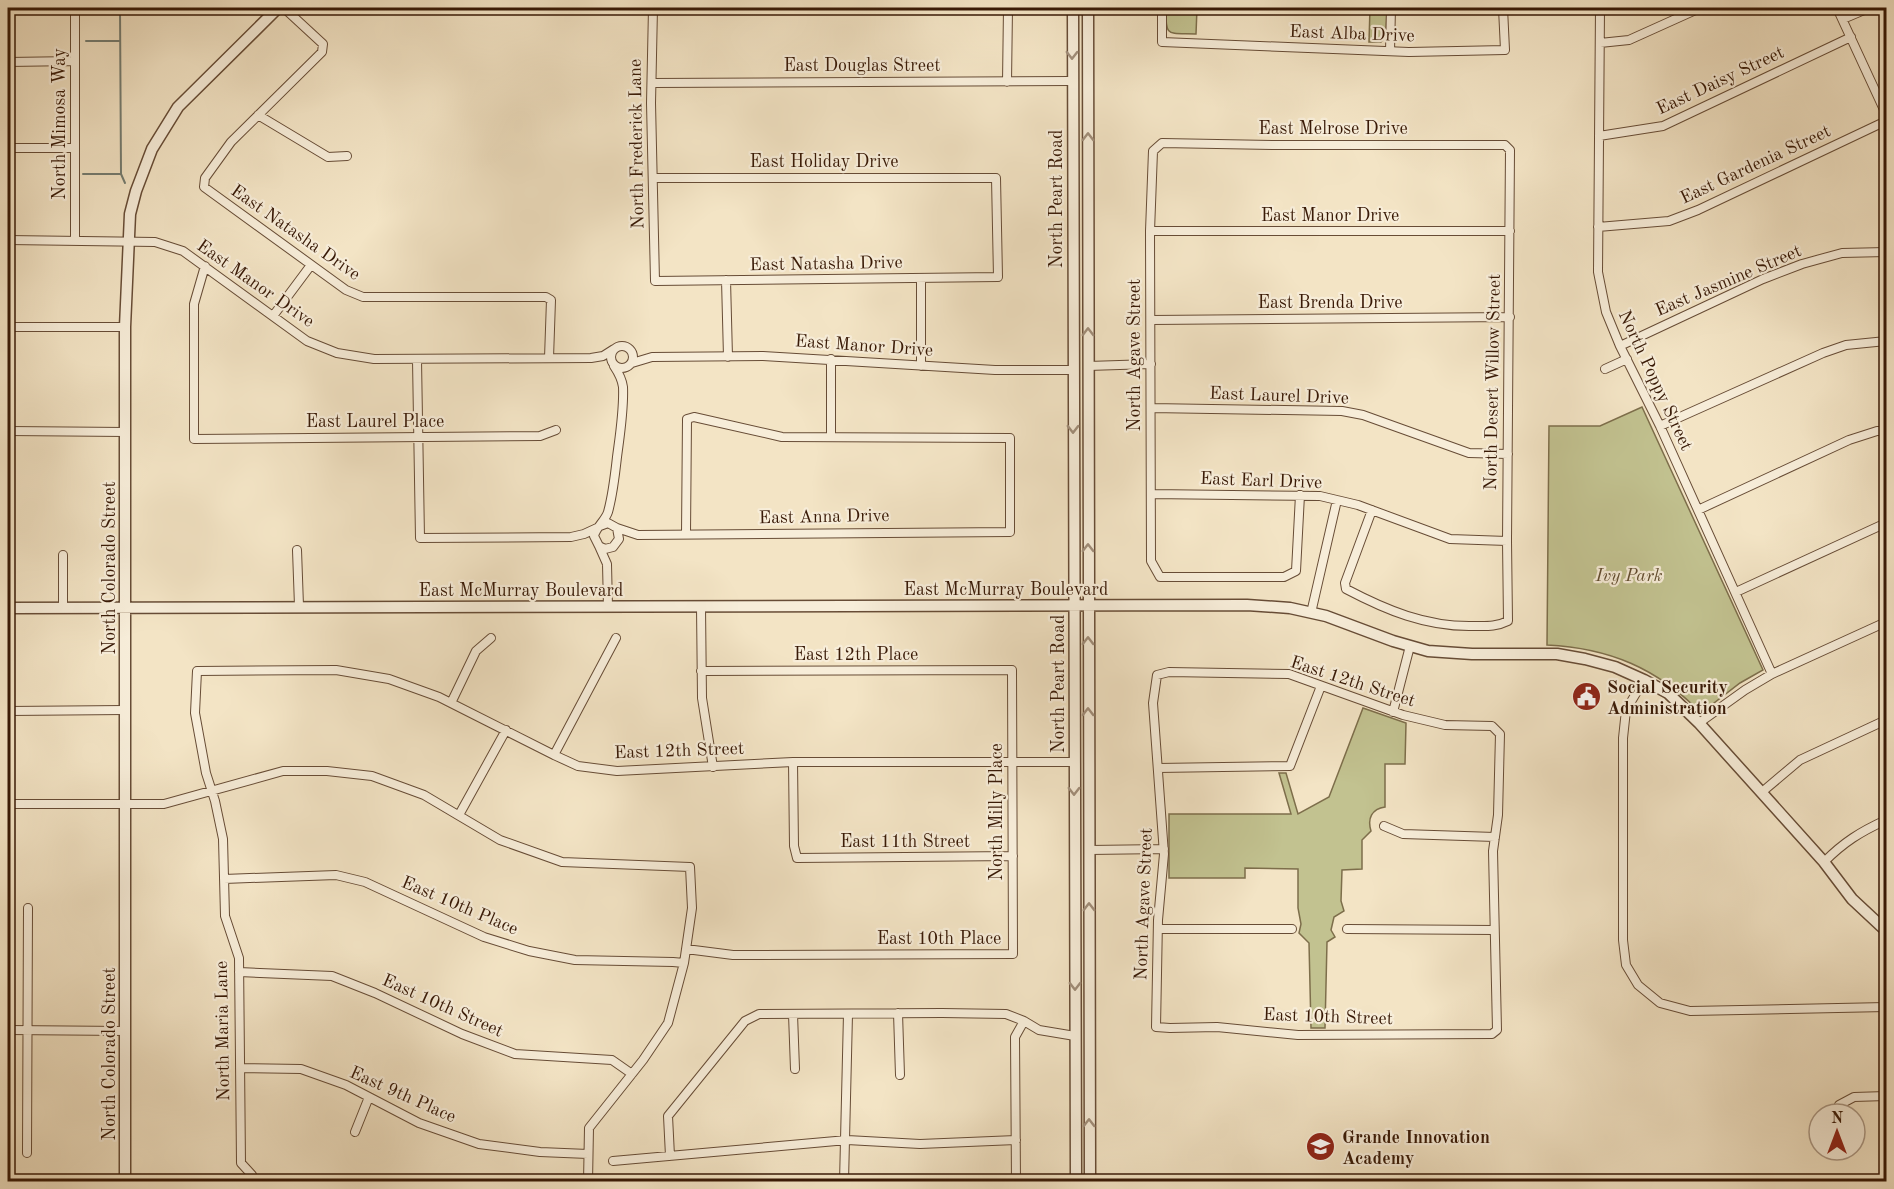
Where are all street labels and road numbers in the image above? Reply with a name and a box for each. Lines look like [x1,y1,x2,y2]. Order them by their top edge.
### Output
street label: East Alba Drive [1289,23,1415,45]
street label: East Daisy Street [1654,44,1787,118]
street label: North Mimosa Way [51,47,69,200]
street label: East Douglas Street [783,57,941,75]
street label: North Frederick Lane [627,59,647,229]
street label: East Melrose Drive [1258,120,1408,138]
street label: East Gardenia Street [1677,122,1833,208]
street label: North Peart Road [1048,130,1066,268]
street label: East Holiday Drive [749,153,899,171]
street label: East Natasha Drive [228,182,363,284]
street label: East Manor Drive [1261,207,1399,225]
street label: East Manor Drive [193,237,317,331]
street label: East Jasmine Street [1653,242,1804,320]
street label: East Natasha Drive [749,254,903,274]
street label: North Desert Willow Street [1482,273,1504,491]
street label: North Agave Street [1126,279,1144,431]
street label: East Brenda Drive [1258,294,1402,312]
street label: North Poppy Street [1615,308,1695,453]
street label: East Manor Drive [794,332,934,360]
street label: East Laurel Drive [1209,385,1349,407]
street label: East Laurel Place [306,413,444,431]
street label: East Earl Drive [1200,470,1322,492]
street label: North Colorado Street [101,481,119,655]
street label: East Anna Drive [758,507,890,527]
street label: East McMurray Boulevard [904,581,1108,599]
street label: East McMurray Boulevard [419,582,623,600]
street label: North Peart Road [1050,615,1068,753]
street label: East 12th Place [794,646,918,664]
street label: East 12th Street [1288,653,1417,711]
street label: East 12th Street [614,740,744,762]
street label: North Milly Place [988,743,1006,881]
street label: North Agave Street [1132,827,1156,981]
street label: East 11th Street [840,833,970,851]
street label: East 10th Place [399,873,520,939]
street label: East 10th Place [877,930,1001,948]
street label: North Maria Lane [213,961,233,1101]
street label: North Colorado Street [101,967,119,1141]
street label: East 10th Street [379,971,506,1041]
street label: East 10th Street [1263,1006,1393,1028]
street label: East 9th Place [347,1063,458,1126]

